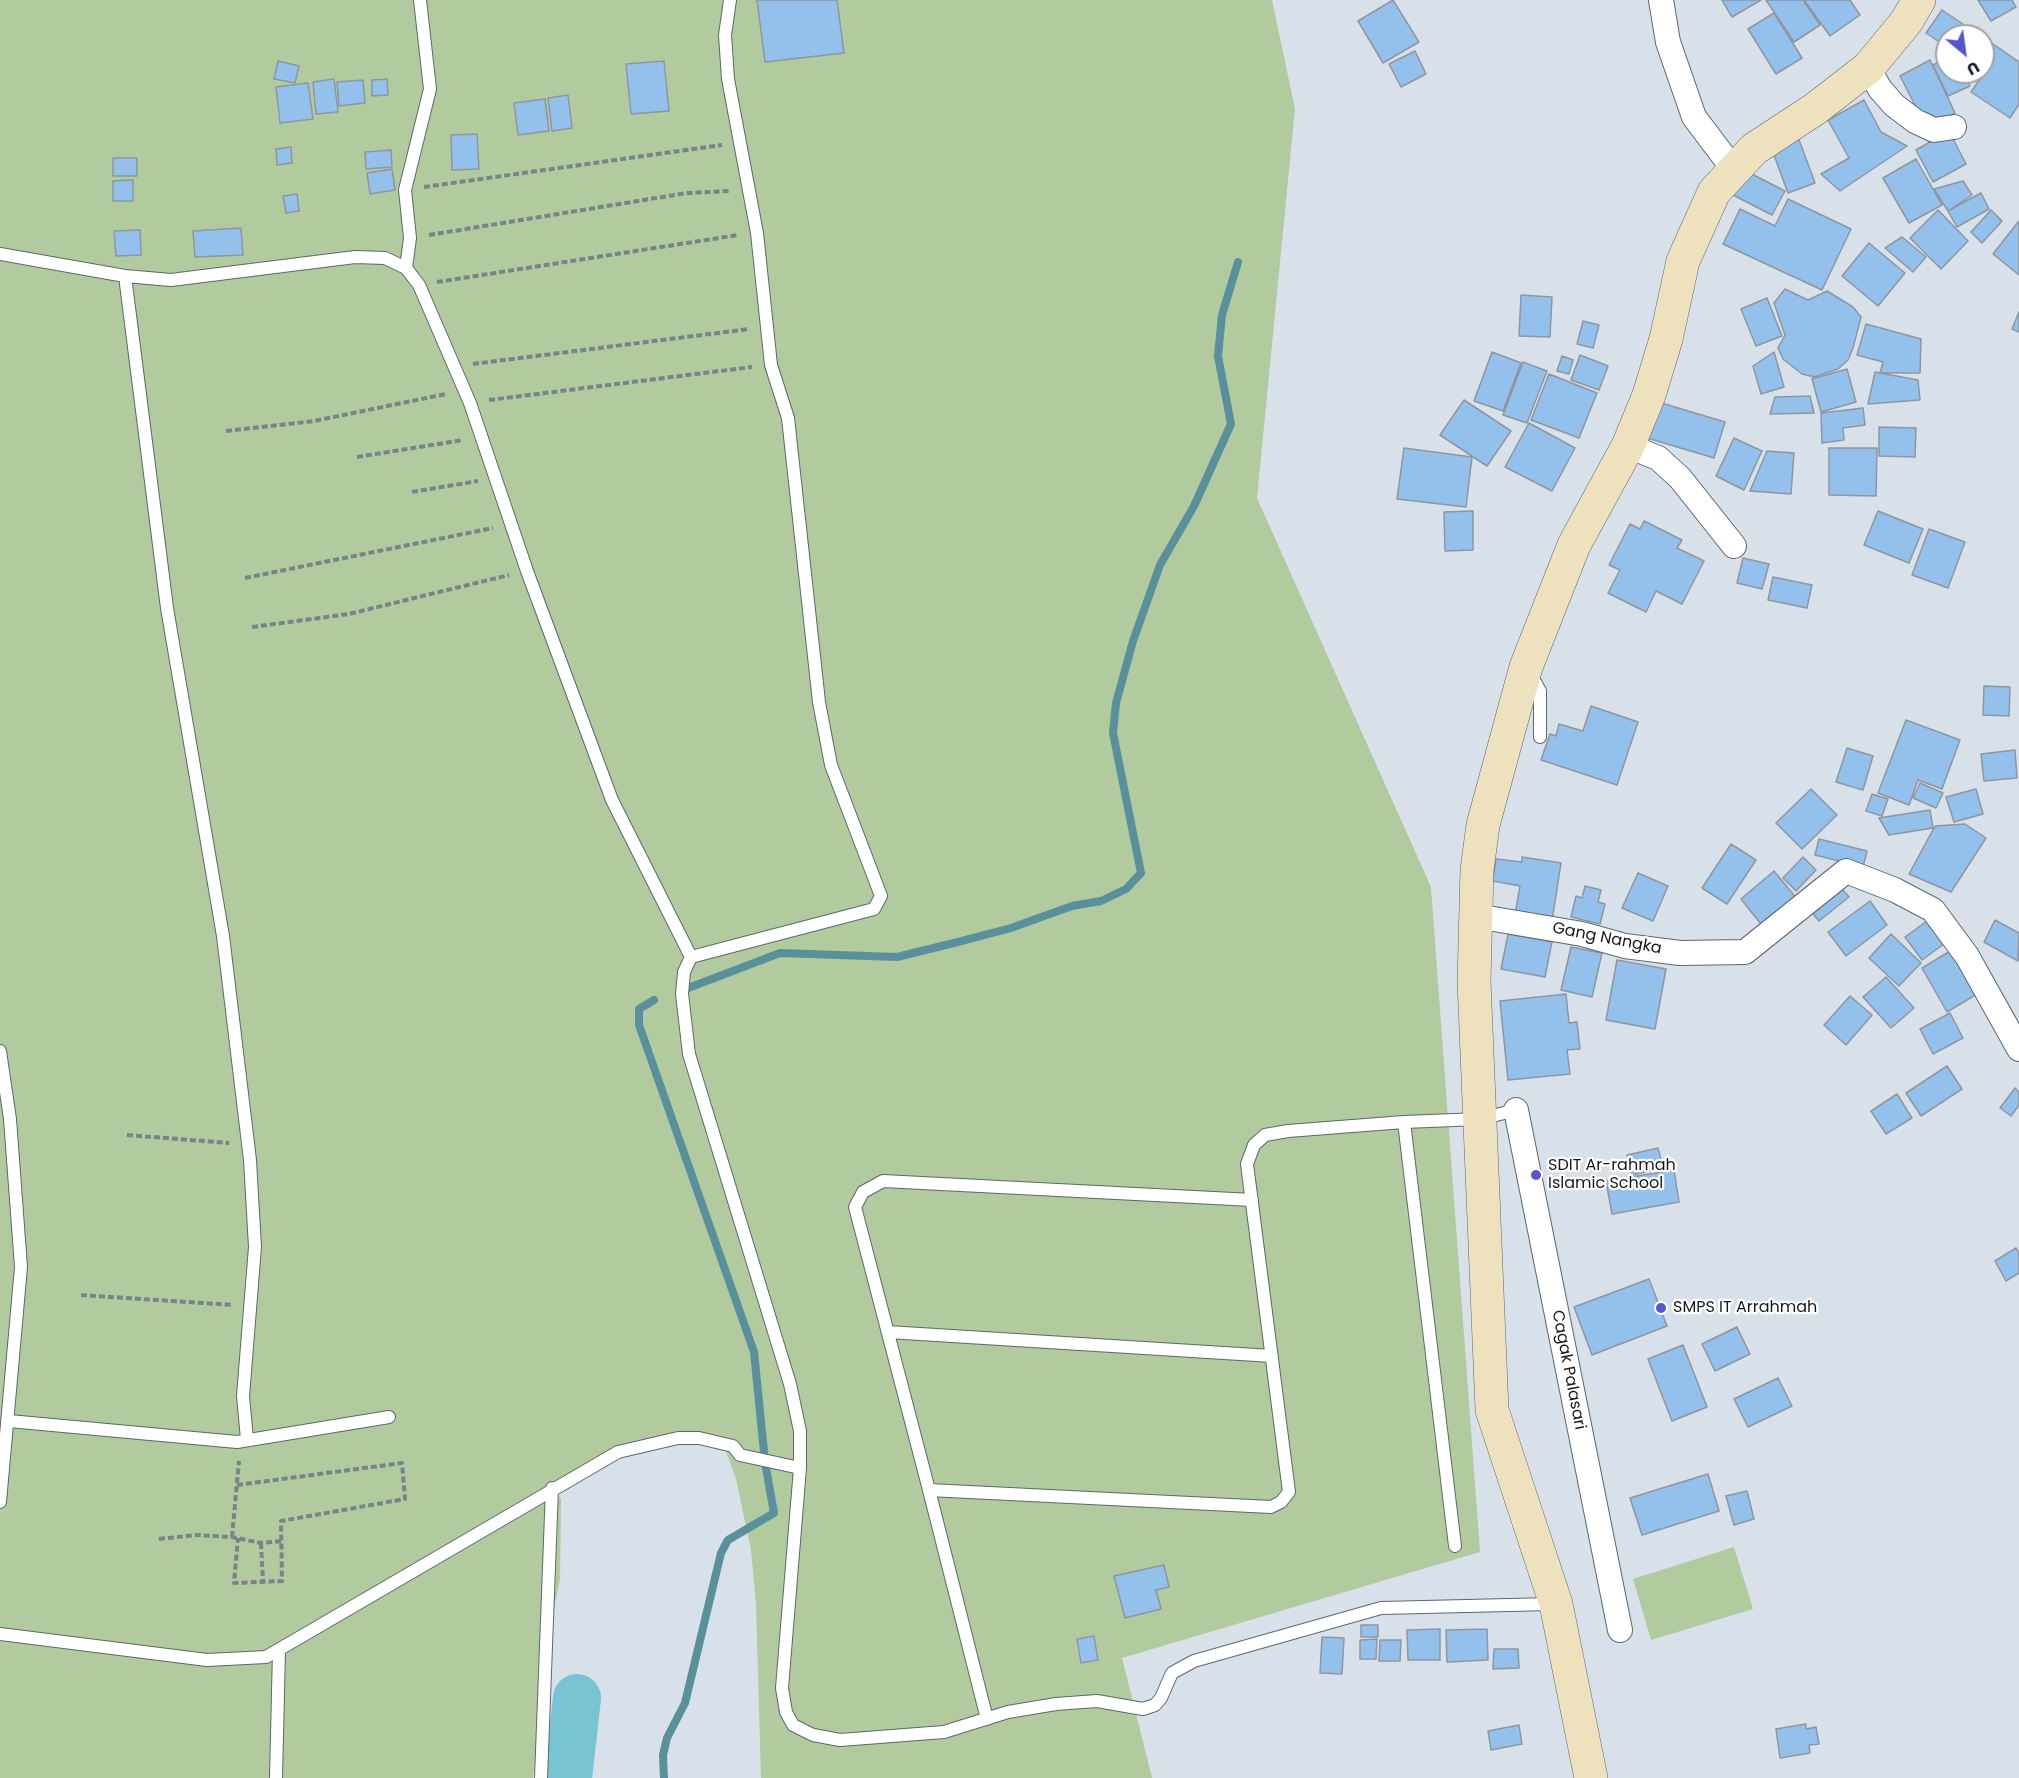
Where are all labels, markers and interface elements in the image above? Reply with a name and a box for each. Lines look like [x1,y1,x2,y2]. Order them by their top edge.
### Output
north arrow [1935,24,1995,84]
text: U [1962,56,1984,81]
street label: Gang Nangka [1551,919,1663,959]
place label: SDIT Ar-rahmah Islamic School [1548,1156,1676,1194]
marker: SDIT Ar-rahmah Islamic School [1529,1168,1543,1182]
place label: SMPS IT Arrahmah [1673,1298,1817,1318]
marker: SMPS IT Arrahmah [1654,1301,1668,1315]
street label: Cagak Palasari [1547,1309,1589,1431]

